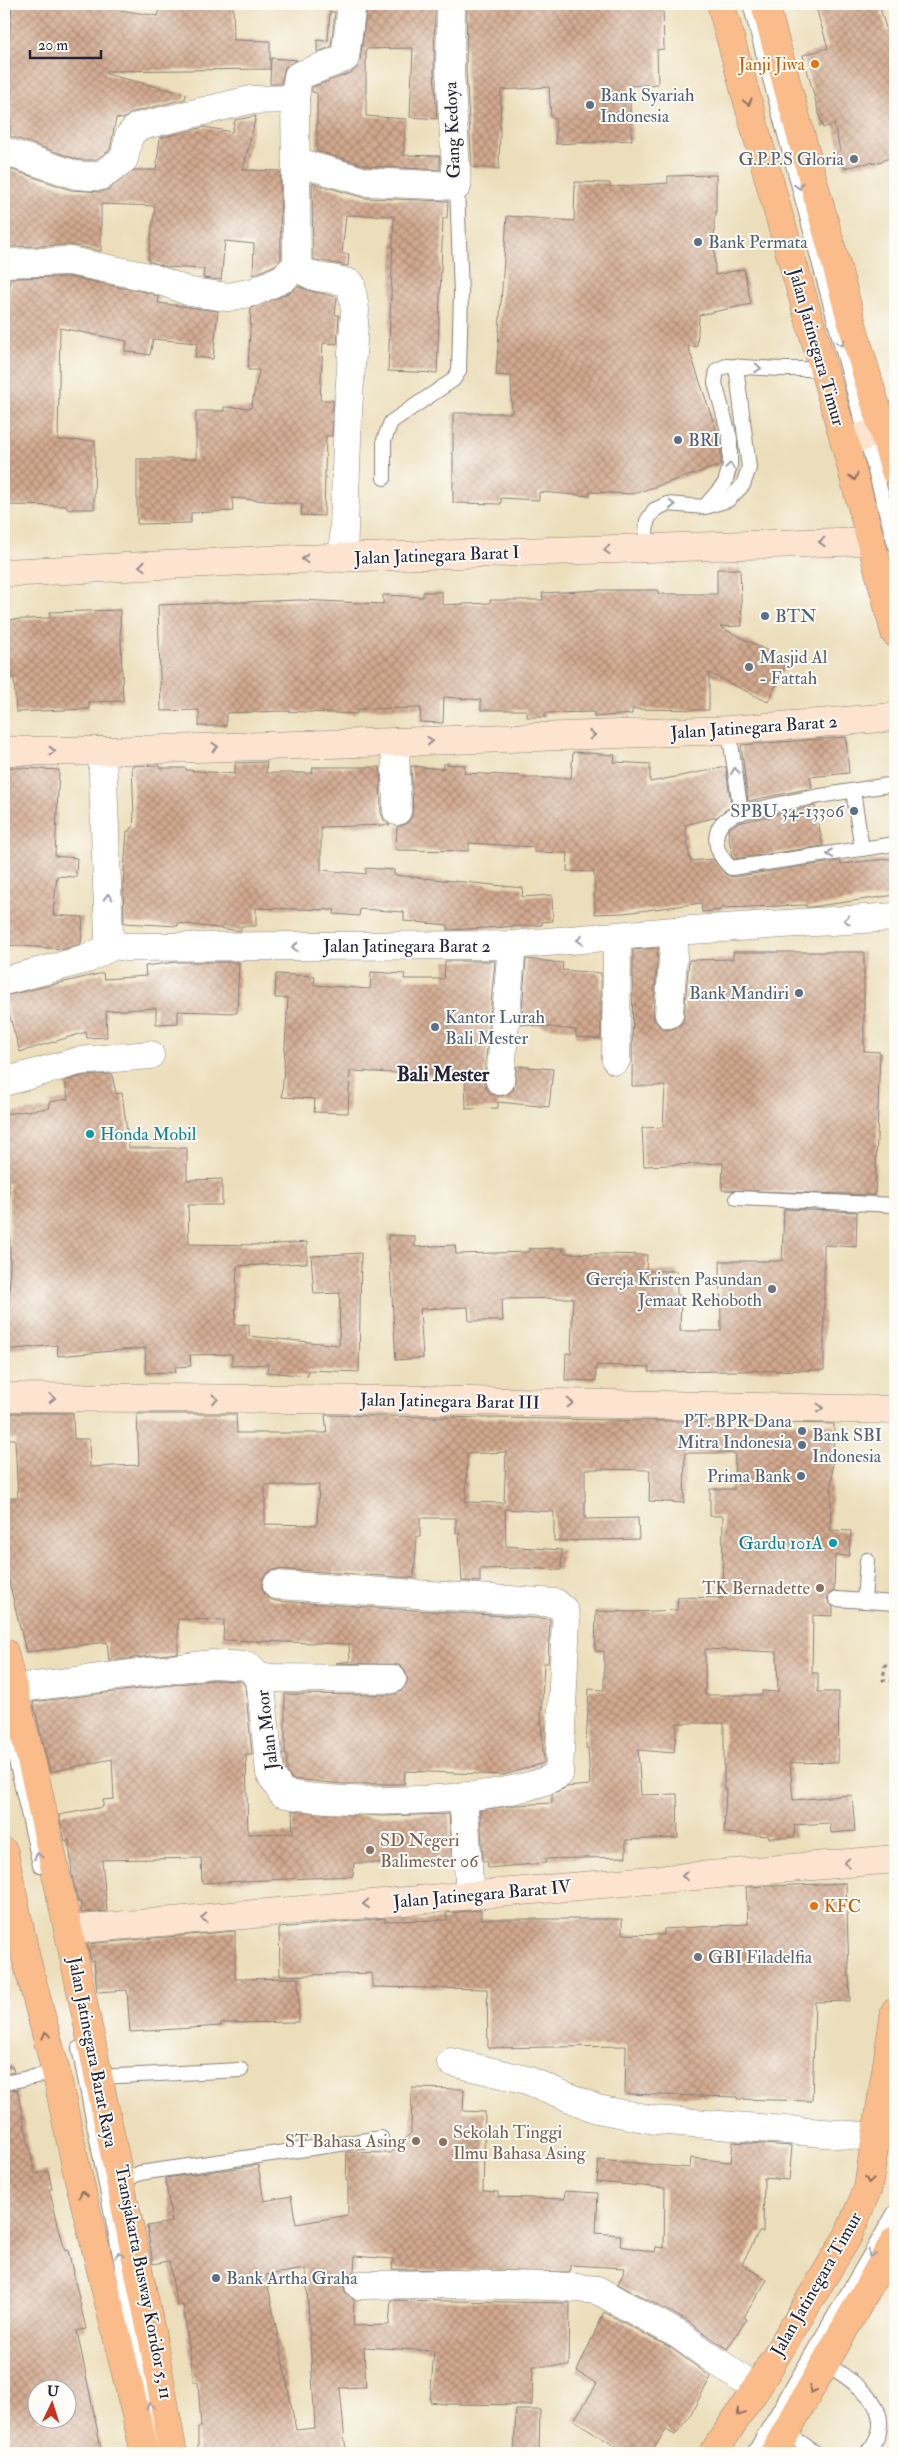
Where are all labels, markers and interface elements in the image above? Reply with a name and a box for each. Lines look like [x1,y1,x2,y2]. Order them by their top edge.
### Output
scale bar [30,28,101,60]
text: 20 m [38,36,68,55]
place label: Janji Jiwa [737,53,806,76]
marker: Janji Jiwa [809,58,821,70]
street label: Gang Kedoya [439,81,466,179]
place label: Bank Syariah Indonesia [600,84,695,128]
one-way arrow [742,97,753,106]
marker: Bank Syariah Indonesia [584,99,596,111]
place label: G.P.P.S Gloria [738,148,845,171]
marker: G.P.P.S Gloria [848,153,860,165]
one-way arrow [793,182,804,190]
place label: Bank Permata [708,231,808,254]
marker: Bank Permata [692,236,704,248]
street label: Jalan Jatinegara Timur [783,265,850,429]
one-way arrow [835,339,846,347]
one-way arrow [755,362,763,373]
place label: BRI [688,429,720,452]
marker: BRI [672,434,684,446]
one-way arrow [724,462,734,471]
one-way arrow [848,472,859,481]
one-way arrow [669,500,677,510]
one-way arrow [818,537,826,547]
street label: Jalan Jatinegara Barat I [353,541,520,570]
one-way arrow [603,544,611,555]
one-way arrow [301,554,308,564]
one-way arrow [138,561,146,572]
place label: BTN [775,605,816,628]
marker: BTN [759,610,771,622]
place label: Masjid Al - Fattah [759,646,828,690]
marker: Masjid Al - Fattah [743,661,755,673]
street label: Jalan Jatinegara Barat 2 [669,710,838,745]
one-way arrow [589,730,597,740]
one-way arrow [426,736,434,746]
one-way arrow [212,742,219,752]
one-way arrow [49,746,57,756]
one-way arrow [730,767,741,775]
place label: SPBU 34-13306 [730,800,845,823]
marker: SPBU 34-13306 [848,805,860,817]
one-way arrow [826,848,834,859]
one-way arrow [102,893,113,901]
one-way arrow [842,914,850,925]
one-way arrow [576,934,584,945]
street label: Jalan Jatinegara Barat 2 [322,935,491,958]
one-way arrow [291,942,298,952]
place label: Bank Mandiri [689,982,789,1005]
marker: Bank Mandiri [793,987,805,999]
place label: Kantor Lurah Bali Mester [445,1006,546,1050]
marker: Kantor Lurah Bali Mester [429,1021,441,1033]
district label: Bali Mester [397,1062,490,1087]
place label: Honda Mobil [100,1123,197,1146]
marker: Honda Mobil [84,1128,96,1140]
place label: Gereja Kristen Pasundan Jemaat Rehoboth [585,1268,763,1312]
marker: Gereja Kristen Pasundan Jemaat Rehoboth [766,1283,778,1295]
street label: Jalan Jatinegara Barat III [359,1388,540,1415]
one-way arrow [49,1393,57,1403]
one-way arrow [212,1394,219,1404]
one-way arrow [566,1398,574,1409]
one-way arrow [816,1403,824,1413]
place label: PT. BPR Dana Mitra Indonesia [677,1410,793,1454]
place label: Bank SBI Indonesia [812,1424,882,1468]
marker: PT. BPR Dana Mitra Indonesia [796,1425,808,1437]
marker: Bank SBI Indonesia [796,1439,808,1451]
place label: Prima Bank [707,1465,791,1488]
marker: Prima Bank [795,1470,807,1482]
place label: Gardu 101A [739,1532,824,1555]
marker: Gardu 101A [827,1537,839,1549]
place label: TK Bernadette [702,1577,810,1600]
marker: TK Bernadette [814,1582,826,1594]
street label: Jalan Moor [251,1688,284,1772]
place label: SD Negeri Balimester 06 [380,1829,479,1873]
marker: SD Negeri Balimester 06 [364,1844,376,1856]
one-way arrow [33,1852,44,1860]
one-way arrow [842,1858,850,1869]
one-way arrow [680,1871,688,1882]
street label: Jalan Jatinegara Barat IV [391,1875,573,1914]
place label: KFC [824,1895,861,1918]
one-way arrow [362,1898,370,1909]
marker: KFC [808,1900,820,1912]
one-way arrow [200,1912,208,1923]
place label: GBI Filadelfia [708,1946,813,1969]
marker: GBI Filadelfia [692,1951,704,1963]
street label: Jalan Jatinegara Barat Raya [63,1954,122,2150]
one-way arrow [42,2032,52,2040]
place label: Sekolah Tinggi Ilmu Bahasa Asing [453,2121,587,2165]
place label: ST Bahasa Asing [285,2130,407,2153]
marker: ST Bahasa Asing [410,2135,422,2147]
marker: Sekolah Tinggi Ilmu Bahasa Asing [437,2136,449,2148]
street label: Transjakarta Busway Koridor 5, 11 [109,2163,178,2401]
one-way arrow [865,2176,875,2185]
one-way arrow [78,2189,89,2198]
street label: Jalan Jatinegara Timur [765,2208,867,2361]
one-way arrow [868,2249,878,2258]
one-way arrow [114,2251,125,2260]
place label: Bank Artha Graha [226,2267,358,2290]
marker: Bank Artha Graha [210,2272,222,2284]
north arrow [28,2380,78,2430]
text: U [46,2383,60,2400]
one-way arrow [808,2384,818,2393]
one-way arrow [145,2401,155,2410]
one-way arrow [737,2407,746,2417]

